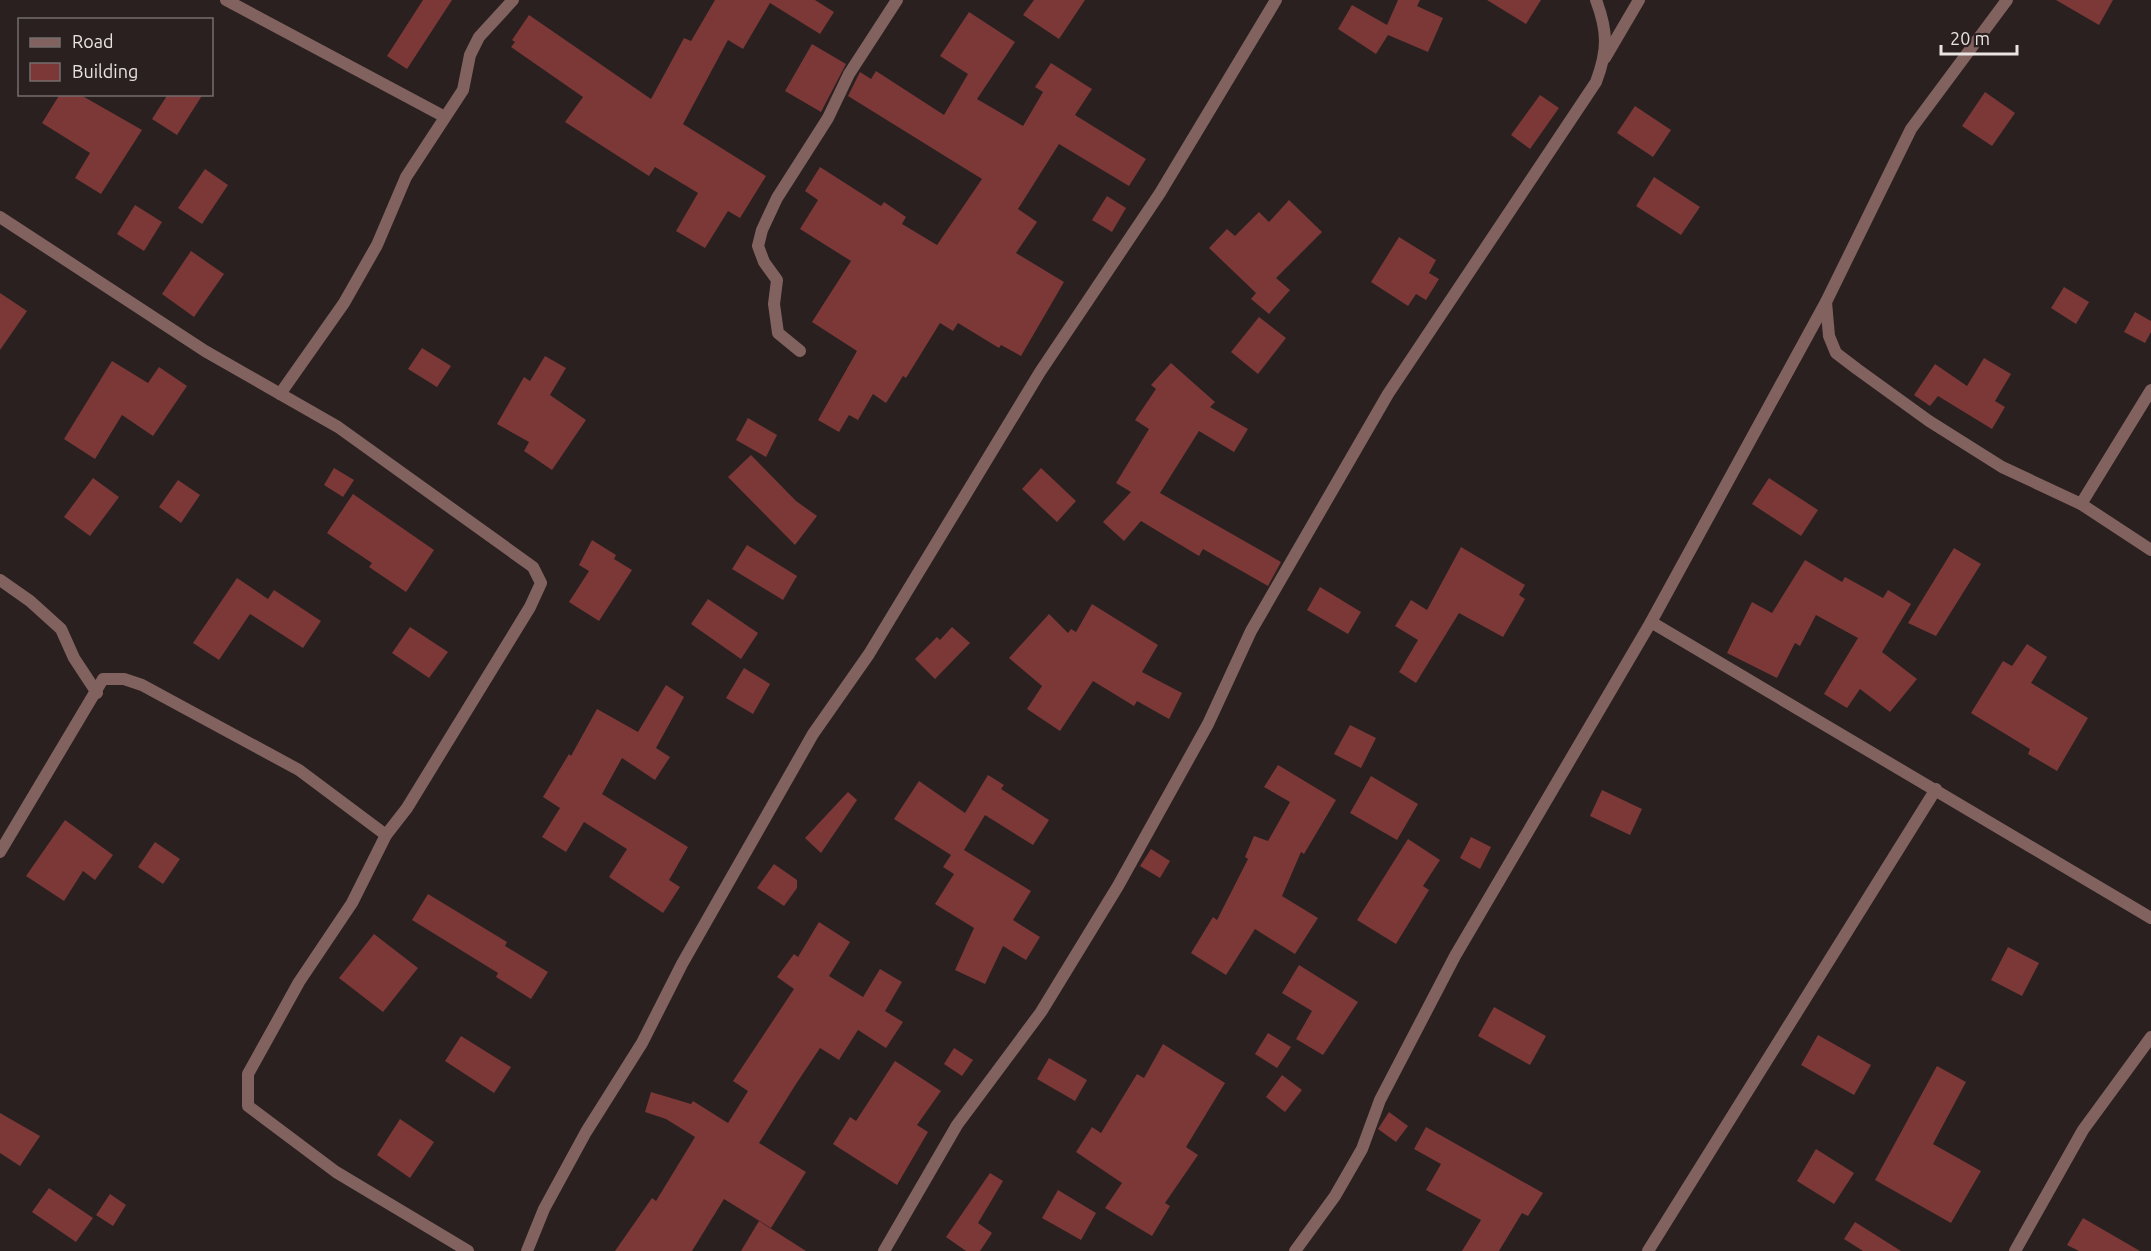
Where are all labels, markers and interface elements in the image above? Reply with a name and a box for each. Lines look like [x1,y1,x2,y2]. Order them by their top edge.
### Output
legend [18,18,213,96]
scale bar [1941,18,2018,56]
text: 20 m [1950,28,1990,48]
text: Road [72,31,114,51]
text: Building [72,61,138,81]

